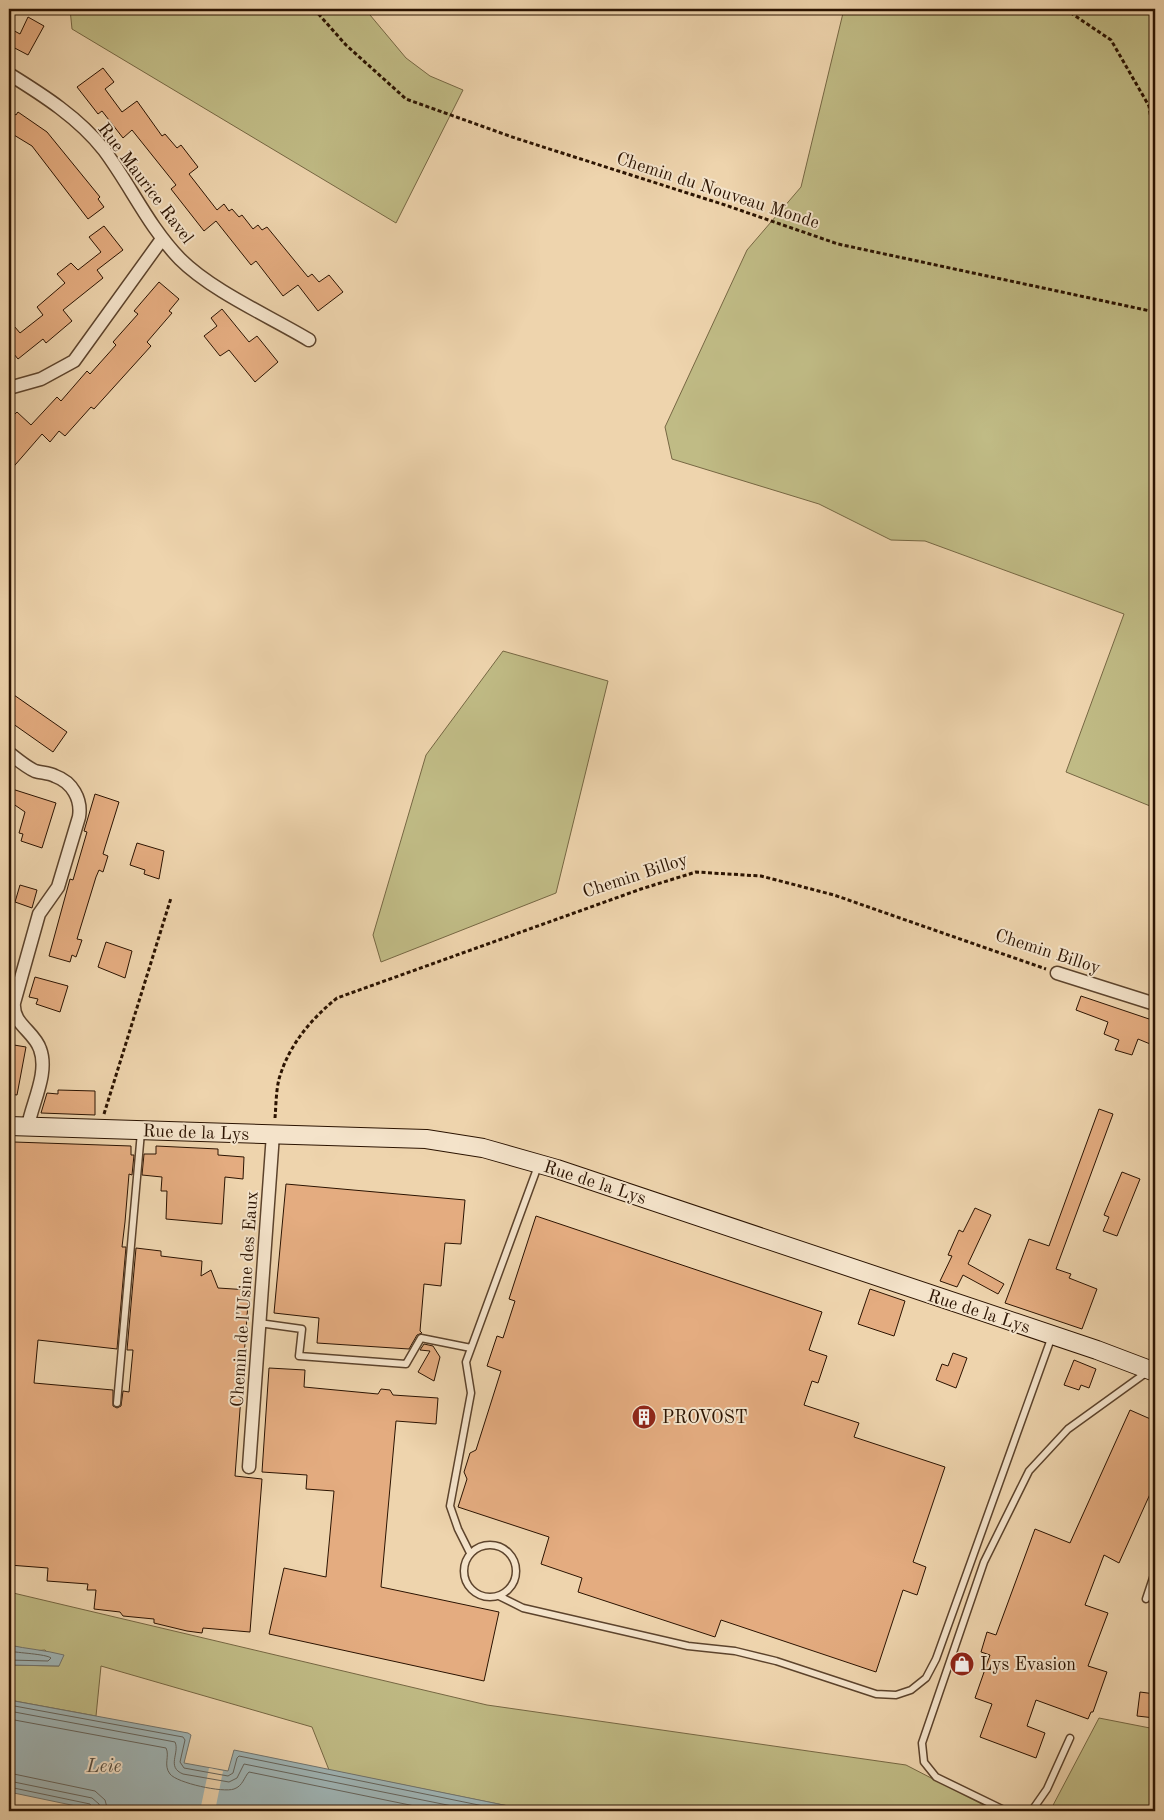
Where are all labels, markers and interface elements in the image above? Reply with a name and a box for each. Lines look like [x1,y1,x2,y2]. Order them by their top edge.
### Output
street label: Rue Maurice Ravel [94,120,196,247]
street label: Chemin du Nouveau Monde [614,150,821,232]
street label: Chemin Billoy [580,850,691,901]
street label: Chemin Billoy [993,926,1103,978]
street label: Rue de la Lys [142,1122,250,1144]
street label: Rue de la Lys [541,1158,648,1208]
street label: Chemin de l'Usine des Eaux [228,1190,262,1408]
street label: Rue de la Lys [925,1287,1032,1337]
building icon: PROVOST [631,1404,657,1430]
place label: PROVOST [662,1409,748,1427]
shop icon: Lys Evasion [949,1651,975,1677]
place label: Lys Evasion [980,1656,1076,1674]
water label: Leie [86,1758,122,1777]

